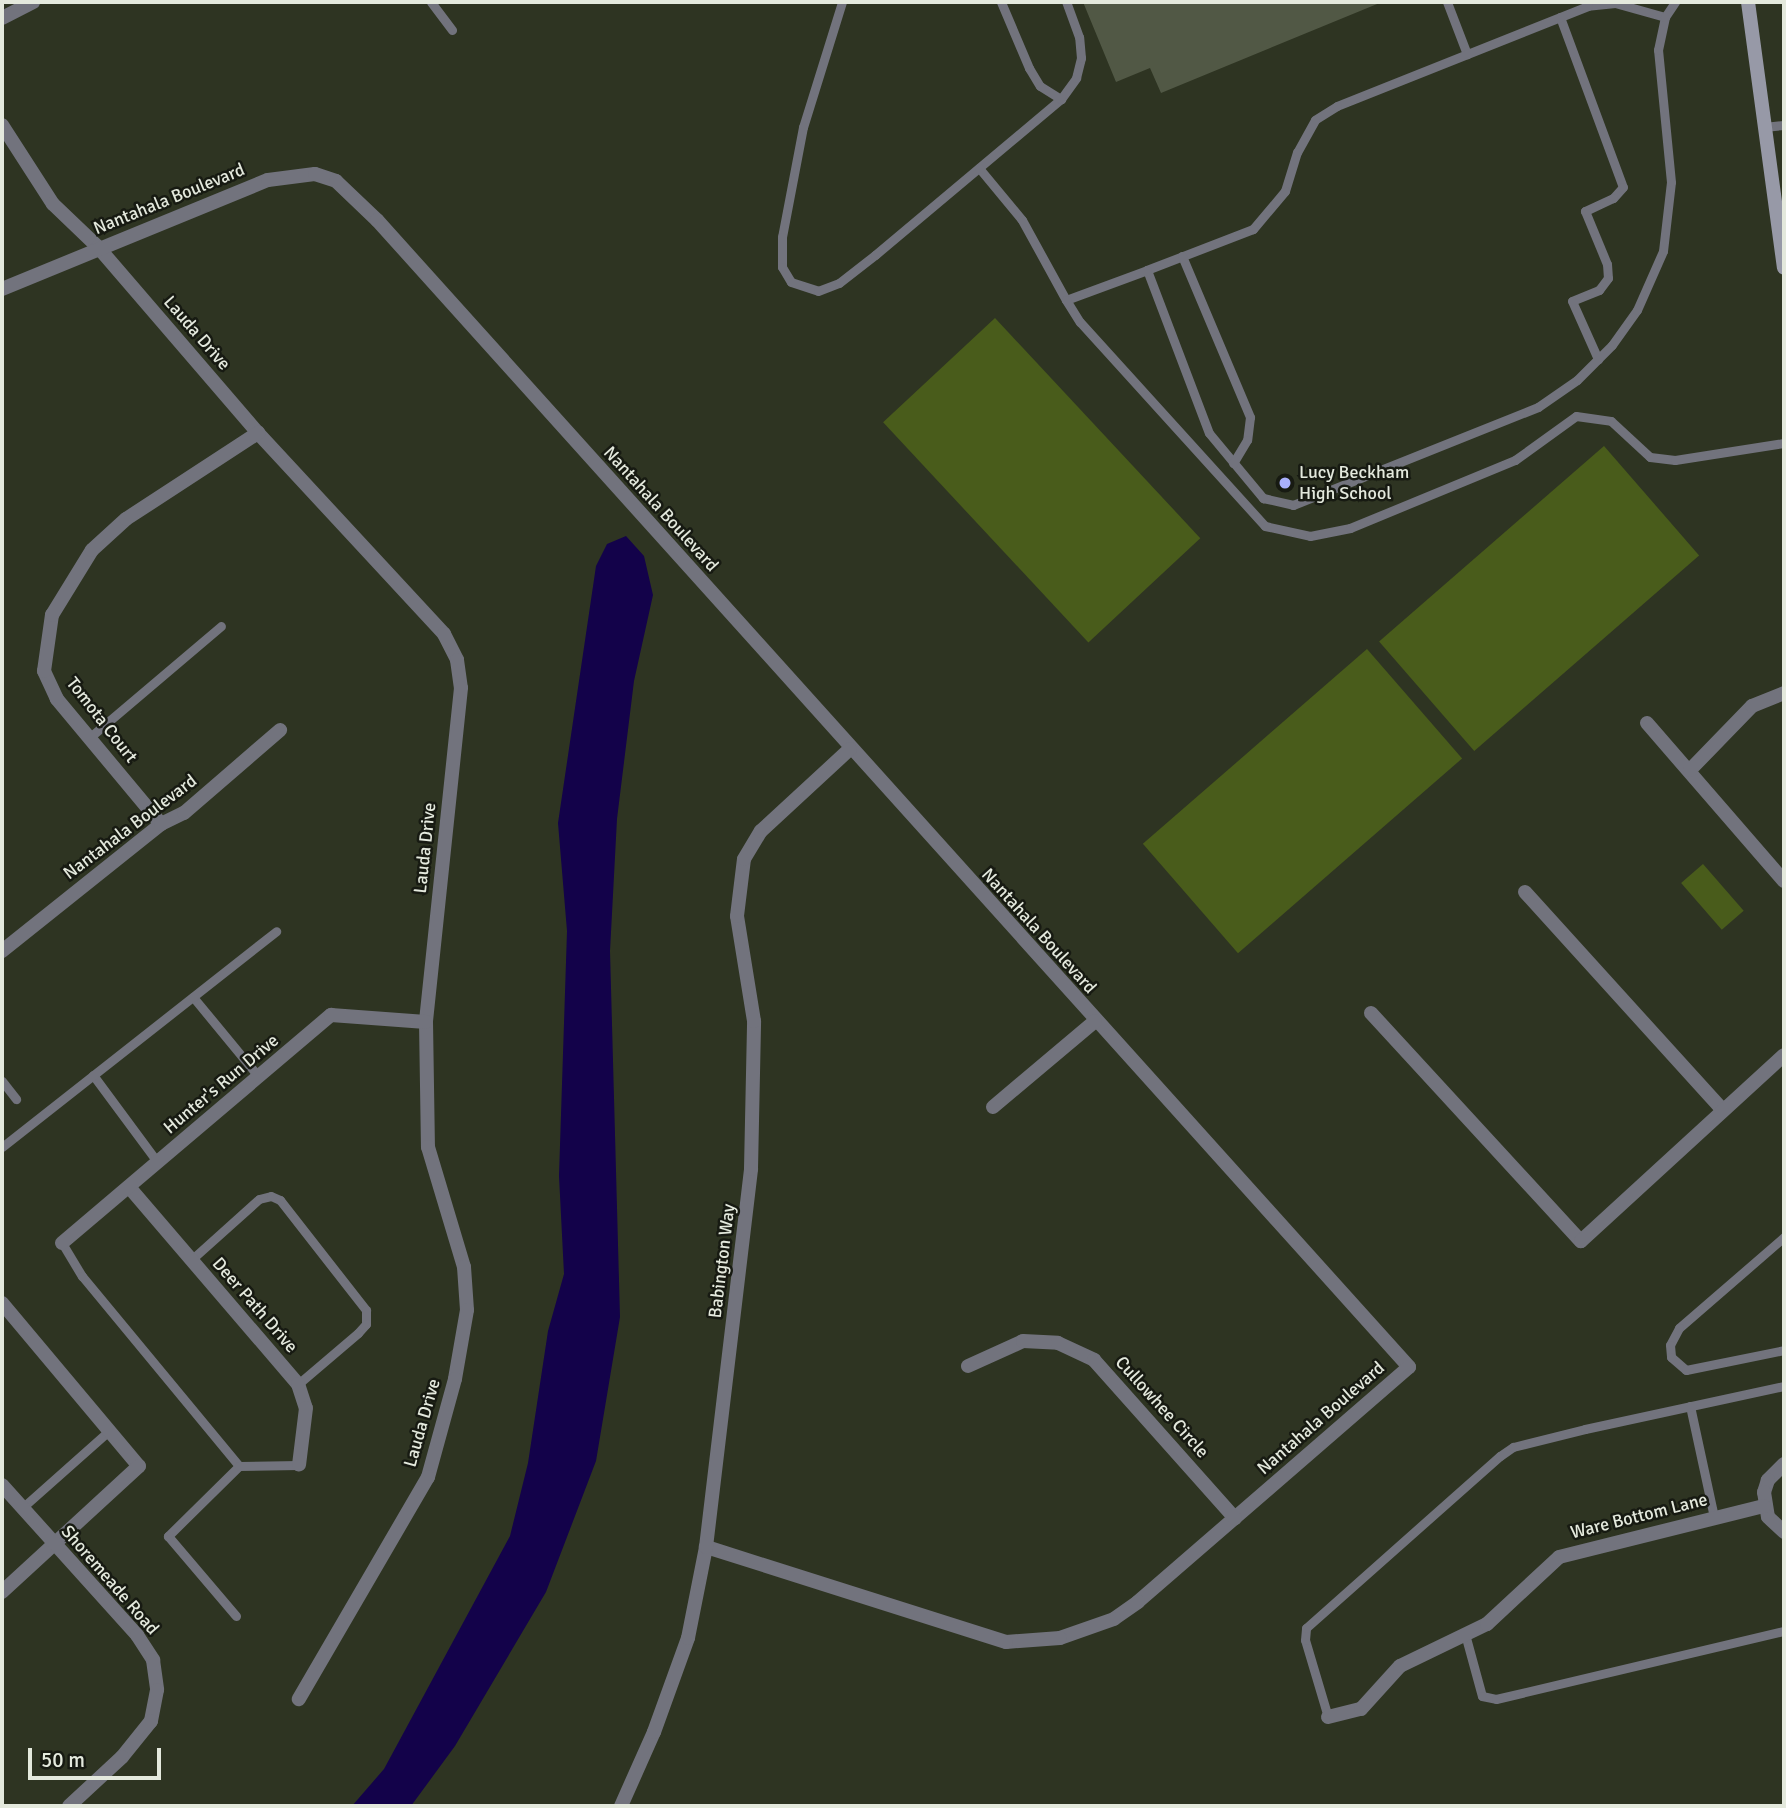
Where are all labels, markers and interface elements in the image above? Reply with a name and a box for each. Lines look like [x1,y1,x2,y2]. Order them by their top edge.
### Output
street label: Nantahala Boulevard [90,159,248,239]
street label: Lauda Drive [159,292,235,374]
street label: Nantahala Boulevard [599,442,723,576]
place label: Lucy Beckham High School [1299,462,1409,504]
marker: Lucy Beckham High School [1277,475,1293,491]
street label: Tomota Court [62,673,142,767]
street label: Nantahala Boulevard [59,770,201,884]
street label: Lauda Drive [409,802,441,894]
street label: Nantahala Boulevard [977,864,1101,998]
street label: Hunter's Run Drive [159,1030,283,1138]
street label: Babington Way [704,1203,740,1319]
street label: Deer Path Drive [208,1253,302,1357]
street label: Cullowhee Circle [1111,1352,1213,1462]
street label: Nantahala Boulevard [1253,1357,1389,1479]
street label: Lauda Drive [399,1376,445,1470]
street label: Ware Bottom Lane [1568,1489,1710,1543]
street label: Shoremeade Road [57,1521,163,1639]
scale bar [32,1734,164,1778]
text: 50 m [41,1747,85,1773]

